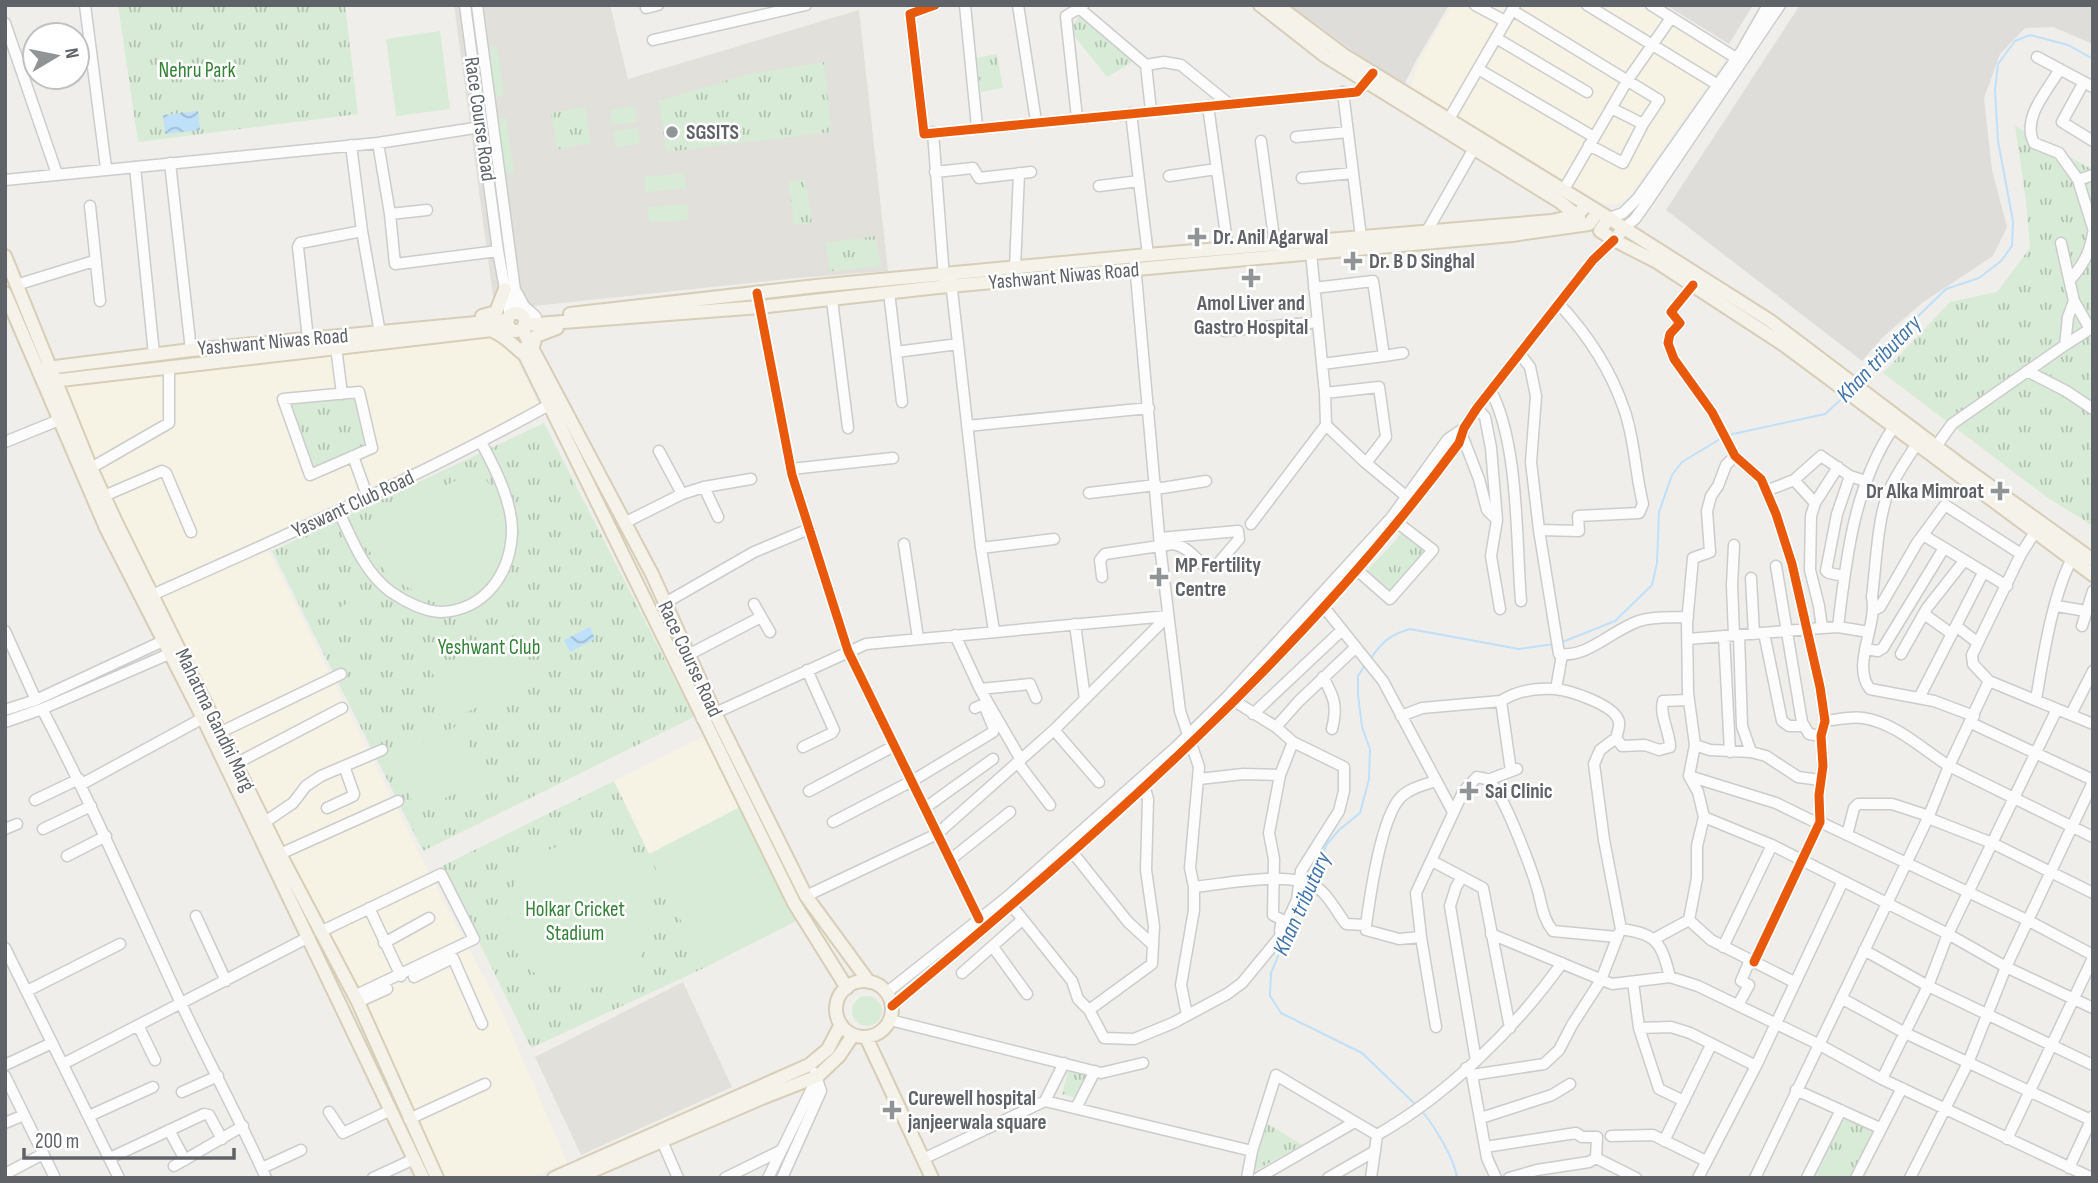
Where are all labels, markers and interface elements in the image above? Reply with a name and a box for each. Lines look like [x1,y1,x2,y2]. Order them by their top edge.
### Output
north arrow [21,21,91,91]
text: N [59,46,83,60]
street label: Race Course Road [459,55,501,183]
park label: Nehru Park [158,58,236,83]
place label: SGSITS [686,120,739,145]
marker: SGSITS [664,124,680,140]
place label: Dr. Anil Agarwal [1213,225,1328,250]
marker: Dr. Anil Agarwal [1187,227,1207,247]
place label: Dr. B D Singhal [1369,249,1475,274]
marker: Dr. B D Singhal [1343,251,1363,271]
street label: Yashwant Niwas Road [988,257,1140,295]
marker: Amol Liver and Gastro Hospital [1241,268,1261,288]
place label: Amol Liver and Gastro Hospital [1194,291,1308,340]
water label: Khan tributary [1831,309,1928,408]
street label: Yashwant Niwas Road [197,323,349,361]
street label: Yaswant Club Road [288,465,418,543]
place label: Dr Alka Mimroat [1866,479,1984,504]
marker: Dr Alka Mimroat [1990,481,2010,501]
place label: MP Fertility Centre [1175,553,1261,602]
marker: MP Fertility Centre [1149,567,1169,587]
street label: Race Course Road [652,597,728,721]
park label: Yeshwant Club [438,635,540,660]
street label: Mahatma Gandhi Marg [170,645,260,795]
place label: Sai Clinic [1485,779,1553,804]
marker: Sai Clinic [1459,781,1479,801]
water label: Khan tributary [1267,847,1338,960]
park label: Holkar Cricket Stadium [525,897,625,946]
place label: Curewell hospital janjeerwala square [907,1086,1046,1135]
marker: Curewell hospital janjeerwala square [882,1100,902,1120]
scale bar [24,1116,234,1160]
text: 200 m [35,1129,79,1154]

